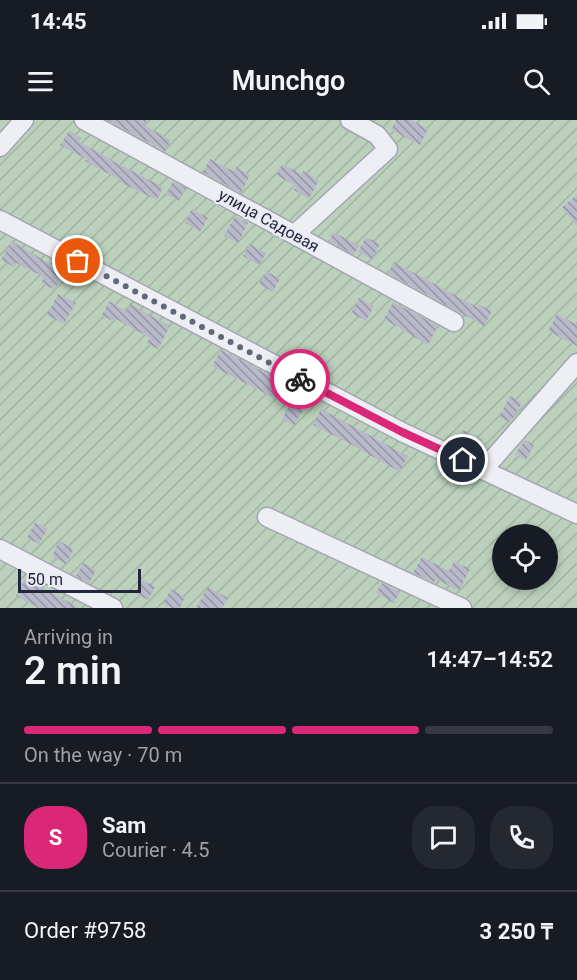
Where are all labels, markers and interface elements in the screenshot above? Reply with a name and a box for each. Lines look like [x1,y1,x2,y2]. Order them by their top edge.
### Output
text: 14:45 [30,9,87,34]
icon: menu [24,65,57,98]
text: Munchgo [232,65,345,97]
icon: search [520,65,553,98]
street label: улица Садовая [215,185,323,256]
pin [52,235,103,286]
icon: bag [61,244,94,277]
courier [270,349,330,409]
icon: bike [284,363,317,396]
pin [437,434,488,485]
icon: home [446,443,479,476]
map controls [492,524,558,590]
button: locate [492,524,558,590]
scale bar [18,566,141,594]
text: 50 m [27,570,63,589]
text: Arriving in [24,625,113,649]
text: 14:47–14:52 [426,647,553,672]
text: 2 min [24,648,122,694]
text: On the way · 70 m [24,743,182,767]
button: chat [412,806,475,869]
button: phone [490,806,553,869]
text: Sam [102,813,146,838]
text: S [49,825,62,850]
text: Courier · 4.5 [102,838,209,862]
text: Order #9758 [24,918,146,943]
text: 3 250 ₸ [480,919,553,944]

